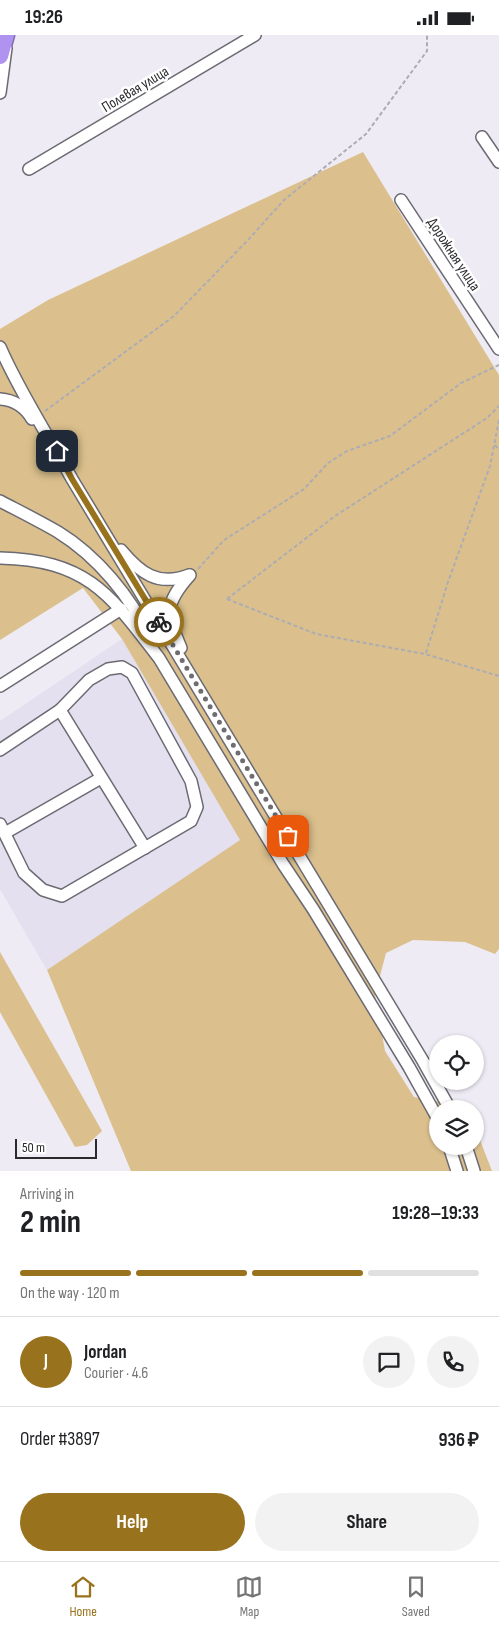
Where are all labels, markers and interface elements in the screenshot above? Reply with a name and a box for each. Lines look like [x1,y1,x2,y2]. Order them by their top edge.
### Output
text: 19:26 [25,6,63,29]
street label: Полевая улица [98,62,172,117]
street label: Дорожная улица [423,214,484,295]
pin [36,430,78,472]
icon: home [43,437,71,465]
courier [134,597,184,647]
icon: bike [145,608,173,636]
pin [267,815,309,857]
icon: bag [274,822,302,850]
map controls [429,1035,484,1155]
button: locate [429,1035,484,1090]
button: layers [429,1100,484,1155]
scale bar [15,1136,98,1159]
text: 50 m [22,1139,45,1156]
text: Arriving in [20,1185,74,1204]
text: 19:28–19:33 [392,1202,479,1225]
text: 2 min [20,1203,81,1242]
text: On the way · 120 m [20,1284,119,1303]
button: chat [363,1336,415,1388]
button: phone [427,1336,479,1388]
text: Jordan [84,1341,127,1364]
text: J [44,1350,48,1373]
text: Courier · 4.6 [84,1364,148,1383]
text: Order #3897 [20,1428,100,1451]
text: 936 ₽ [439,1429,479,1452]
button: Help [20,1493,245,1551]
button: Share [255,1493,479,1551]
tab: Home [69,1573,97,1620]
tab: Map [235,1573,263,1620]
tab: Saved [402,1573,430,1620]

